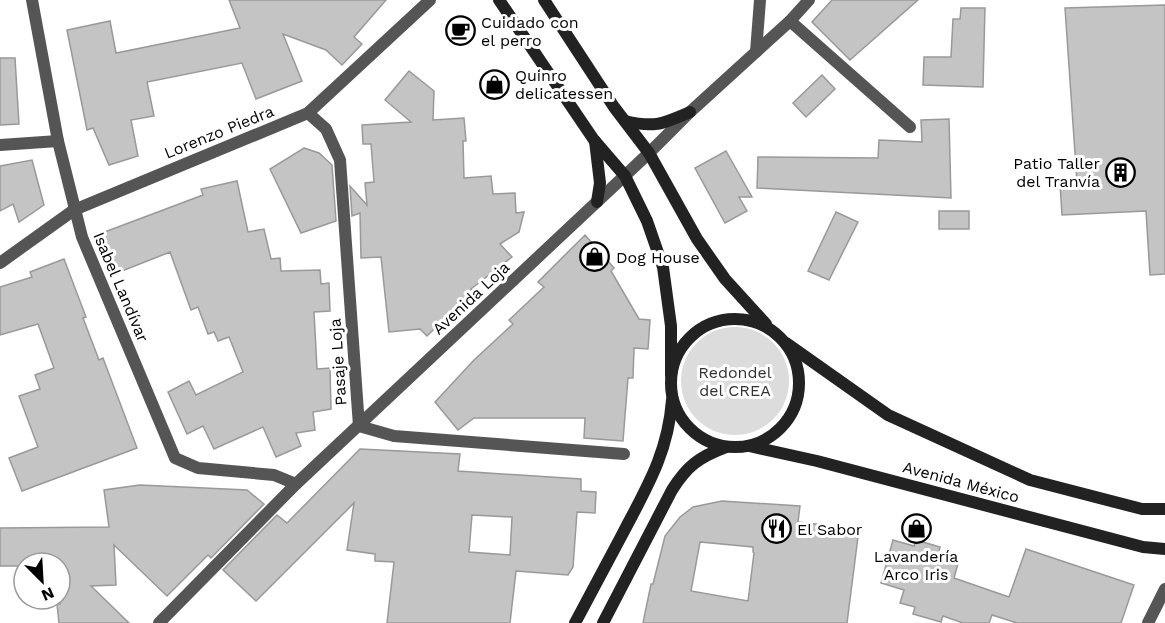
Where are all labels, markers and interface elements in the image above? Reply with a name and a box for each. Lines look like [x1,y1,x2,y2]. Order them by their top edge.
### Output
place label: Cuidado con el perro [481,13,579,50]
cafe icon: Cuidado con el perro [444,15,476,47]
place label: Quinro delicatessen [515,66,613,103]
shop icon: Quinro delicatessen [478,68,510,100]
street label: Lorenzo Piedra [161,101,277,163]
place label: Patio Taller del Tranvía [1013,154,1100,191]
building icon: Patio Taller del Tranvía [1105,156,1137,188]
street label: Isabel Landívar [89,229,153,345]
shop icon: Dog House [579,241,611,273]
place label: Dog House [616,248,700,267]
street label: Avenida Loja [429,258,513,338]
street label: Pasaje Loja [325,318,351,406]
park label: Redondel del CREA [698,363,772,400]
street label: Avenida México [901,457,1021,507]
shop icon: Lavandería Arco Iris [900,512,932,544]
restaurant icon: El Sabor [760,513,792,545]
place label: El Sabor [797,520,863,539]
place label: Lavandería Arco Iris [874,547,958,584]
north arrow [12,551,72,611]
text: N [39,583,57,605]

